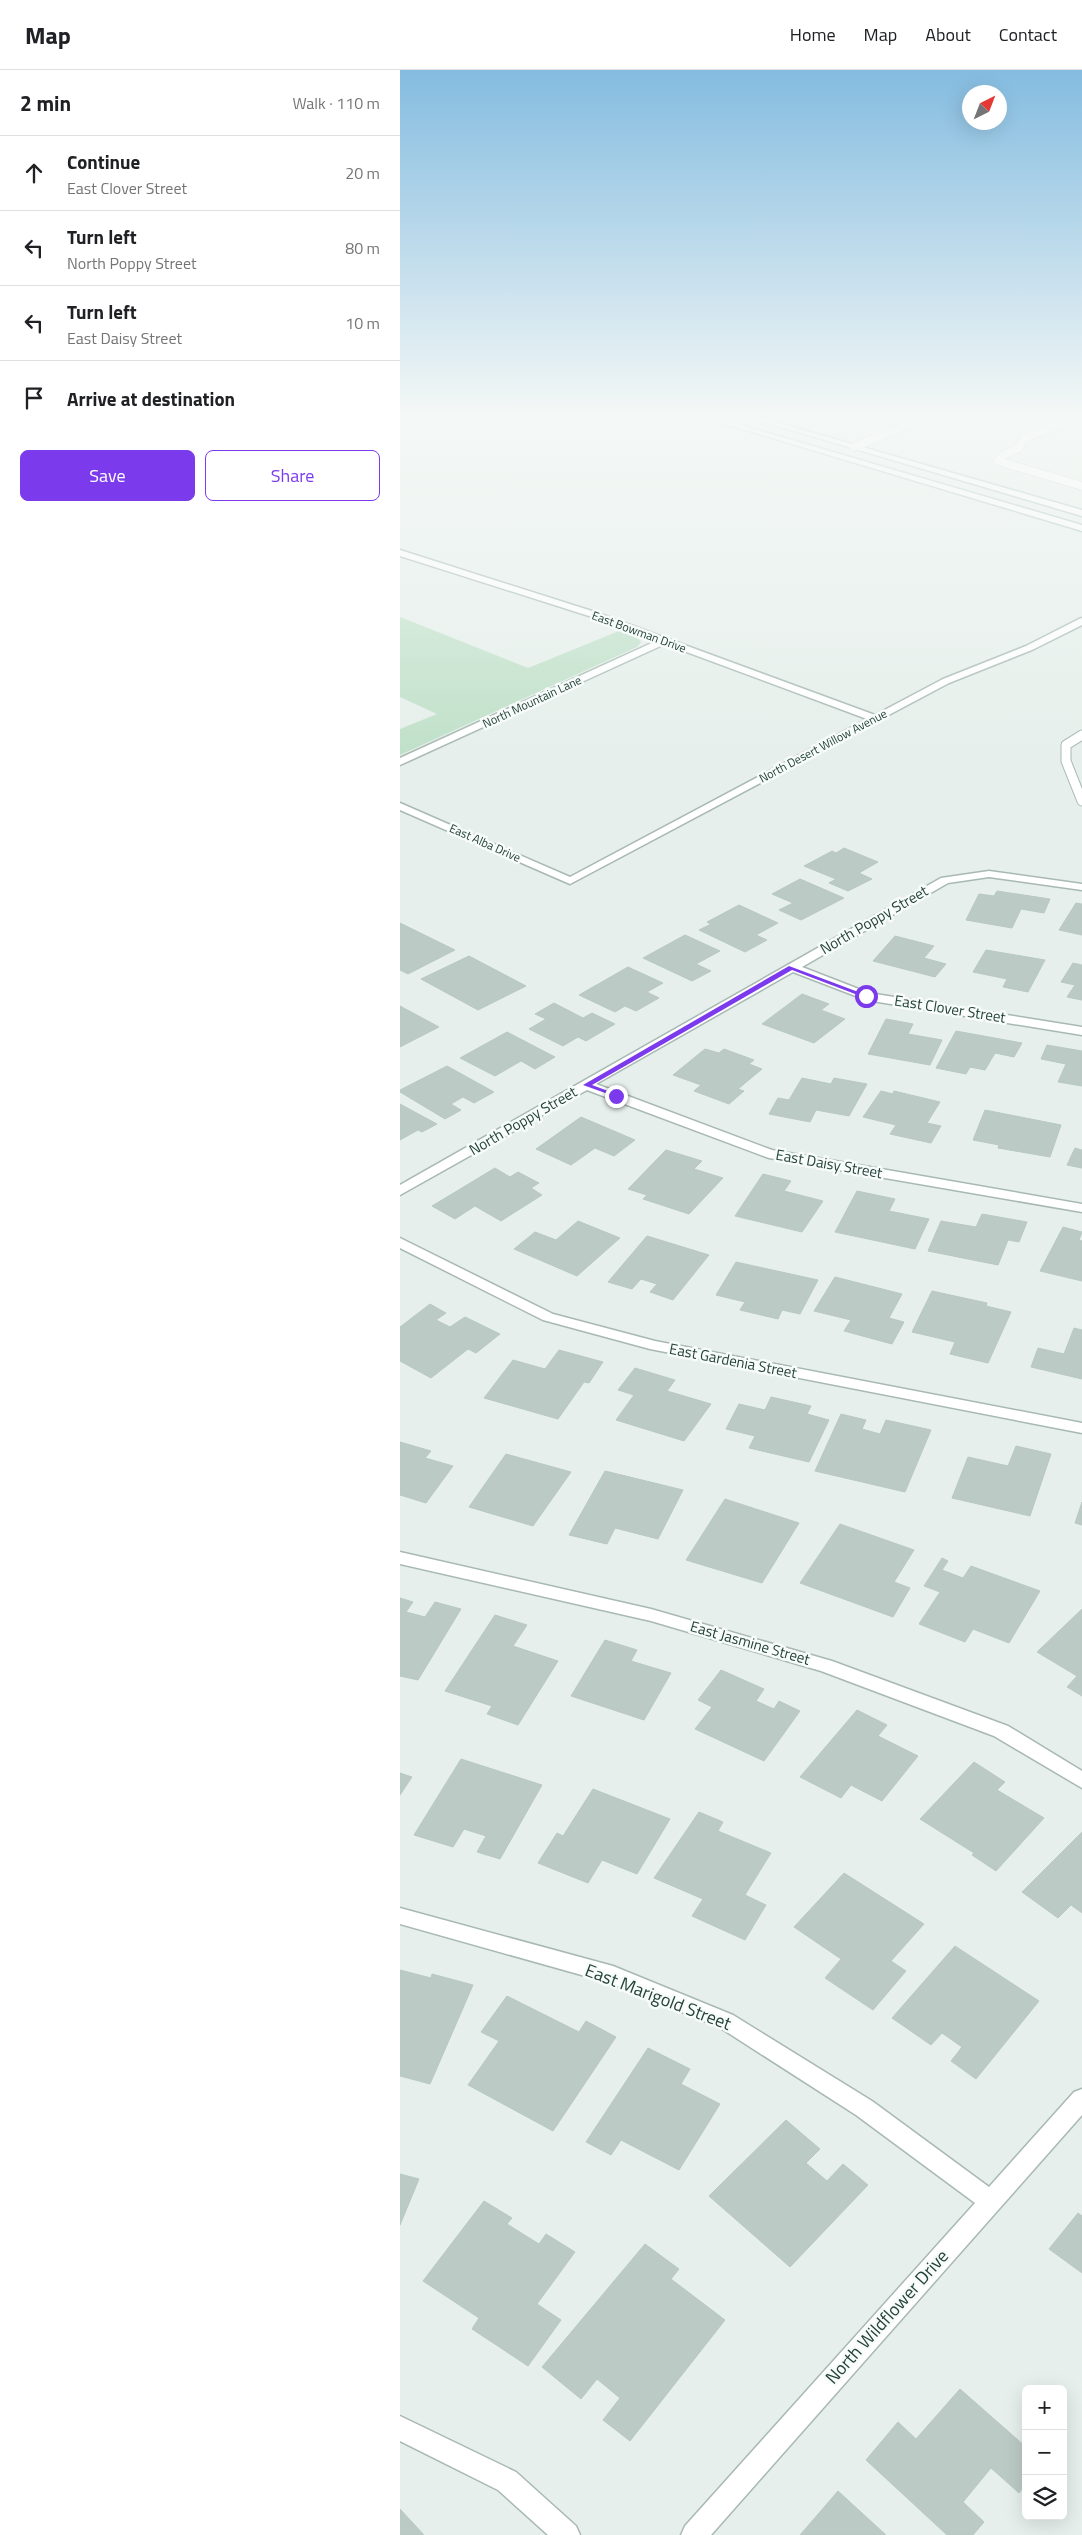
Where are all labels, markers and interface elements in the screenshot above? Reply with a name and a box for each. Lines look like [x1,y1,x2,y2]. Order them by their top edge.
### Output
text: Map [25,17,71,53]
text: Home [790,21,836,48]
text: Map [864,21,897,48]
text: About [925,21,971,48]
text: Contact [999,21,1057,48]
north arrow [962,85,1007,130]
text: 2 min [20,87,71,119]
text: Walk · 110 m [292,91,380,115]
text: Continue [67,147,140,176]
icon: ahead [20,159,48,187]
text: 20 m [345,161,380,185]
text: East Clover Street [67,176,187,200]
text: Turn left [67,222,137,251]
icon: left [20,234,48,262]
text: 80 m [345,236,380,260]
text: North Poppy Street [67,251,197,275]
text: Turn left [67,297,137,326]
icon: left [20,309,48,337]
text: 10 m [345,311,380,335]
text: East Daisy Street [67,326,182,350]
icon: arrive [20,384,48,412]
text: Arrive at destination [67,384,235,413]
button: Save [20,450,195,501]
button: Share [205,450,380,501]
street label: East Bowman Drive [589,606,689,657]
street label: North Mountain Lane [479,670,584,733]
street label: North Desert Willow Avenue [755,704,890,787]
street label: East Alba Drive [447,818,524,867]
street label: North Poppy Street [815,879,933,960]
route start [855,985,878,1008]
street label: East Clover Street [893,988,1008,1029]
street label: North Poppy Street [464,1080,582,1161]
route end [605,1085,628,1108]
street label: East Daisy Street [774,1143,885,1184]
street label: East Gardenia Street [667,1337,800,1384]
street label: East Jasmine Street [688,1614,813,1671]
street label: East Marigold Street [581,1956,736,2037]
street label: North Wildflower Drive [819,2243,955,2390]
map controls [1022,2385,1067,2520]
button: + [1022,2385,1067,2430]
button: − [1022,2430,1067,2475]
button: layers [1022,2475,1067,2520]

